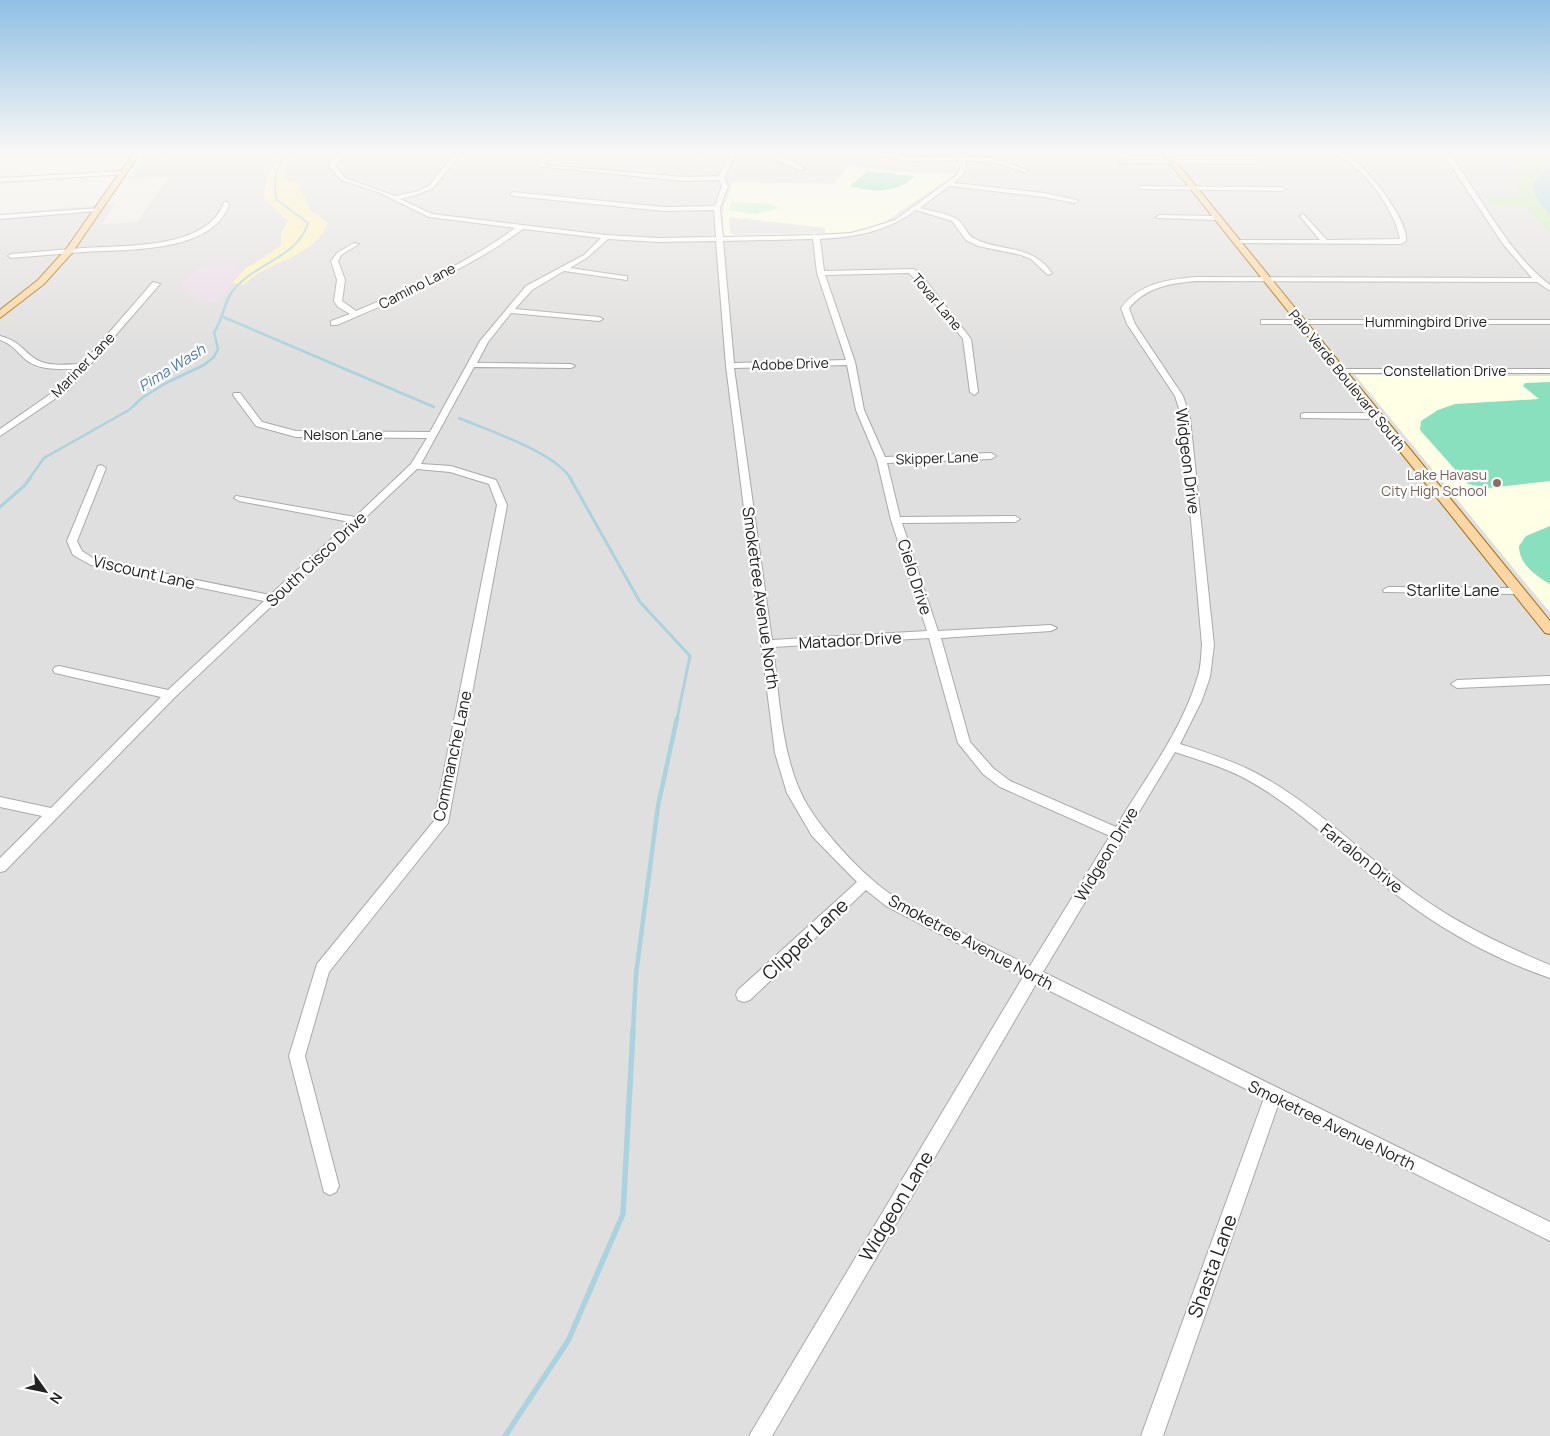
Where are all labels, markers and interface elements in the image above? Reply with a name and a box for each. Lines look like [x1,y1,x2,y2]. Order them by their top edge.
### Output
street label: Camino Lane [375,258,458,313]
street label: Tovar Lane [908,269,967,334]
street label: Palo Verde Boulevard South [1285,305,1410,454]
street label: Hummingbird Drive [1365,312,1487,331]
street label: Mariner Lane [47,328,118,401]
water label: Pima Wash [134,338,210,396]
street label: Adobe Drive [751,353,829,374]
street label: Constellation Drive [1384,361,1506,380]
street label: Widgeon Drive [1171,407,1205,515]
street label: Nelson Lane [303,425,383,444]
street label: Skipper Lane [895,447,979,468]
place label: Lake Havasu City High School [1381,465,1487,500]
marker: Lake Havasu City High School [1491,477,1503,489]
street label: Smoketree Avenue North [737,505,785,691]
street label: South Cisco Drive [261,507,371,611]
street label: Cielo Drive [892,536,938,618]
street label: Viscount Lane [91,550,197,594]
street label: Starlite Lane [1407,579,1499,601]
street label: Matador Drive [798,626,902,654]
street label: Commanche Lane [427,689,477,823]
street label: Widgeon Drive [1069,803,1143,905]
street label: Farralon Drive [1316,818,1408,898]
street label: Smoketree Avenue North [885,889,1057,995]
street label: Clipper Lane [756,892,854,986]
street label: Smoketree Avenue North [1245,1075,1419,1175]
street label: Widgeon Lane [853,1146,939,1266]
street label: Shasta Lane [1181,1211,1243,1321]
north arrow [20,1366,70,1416]
text: N [46,1389,67,1408]

